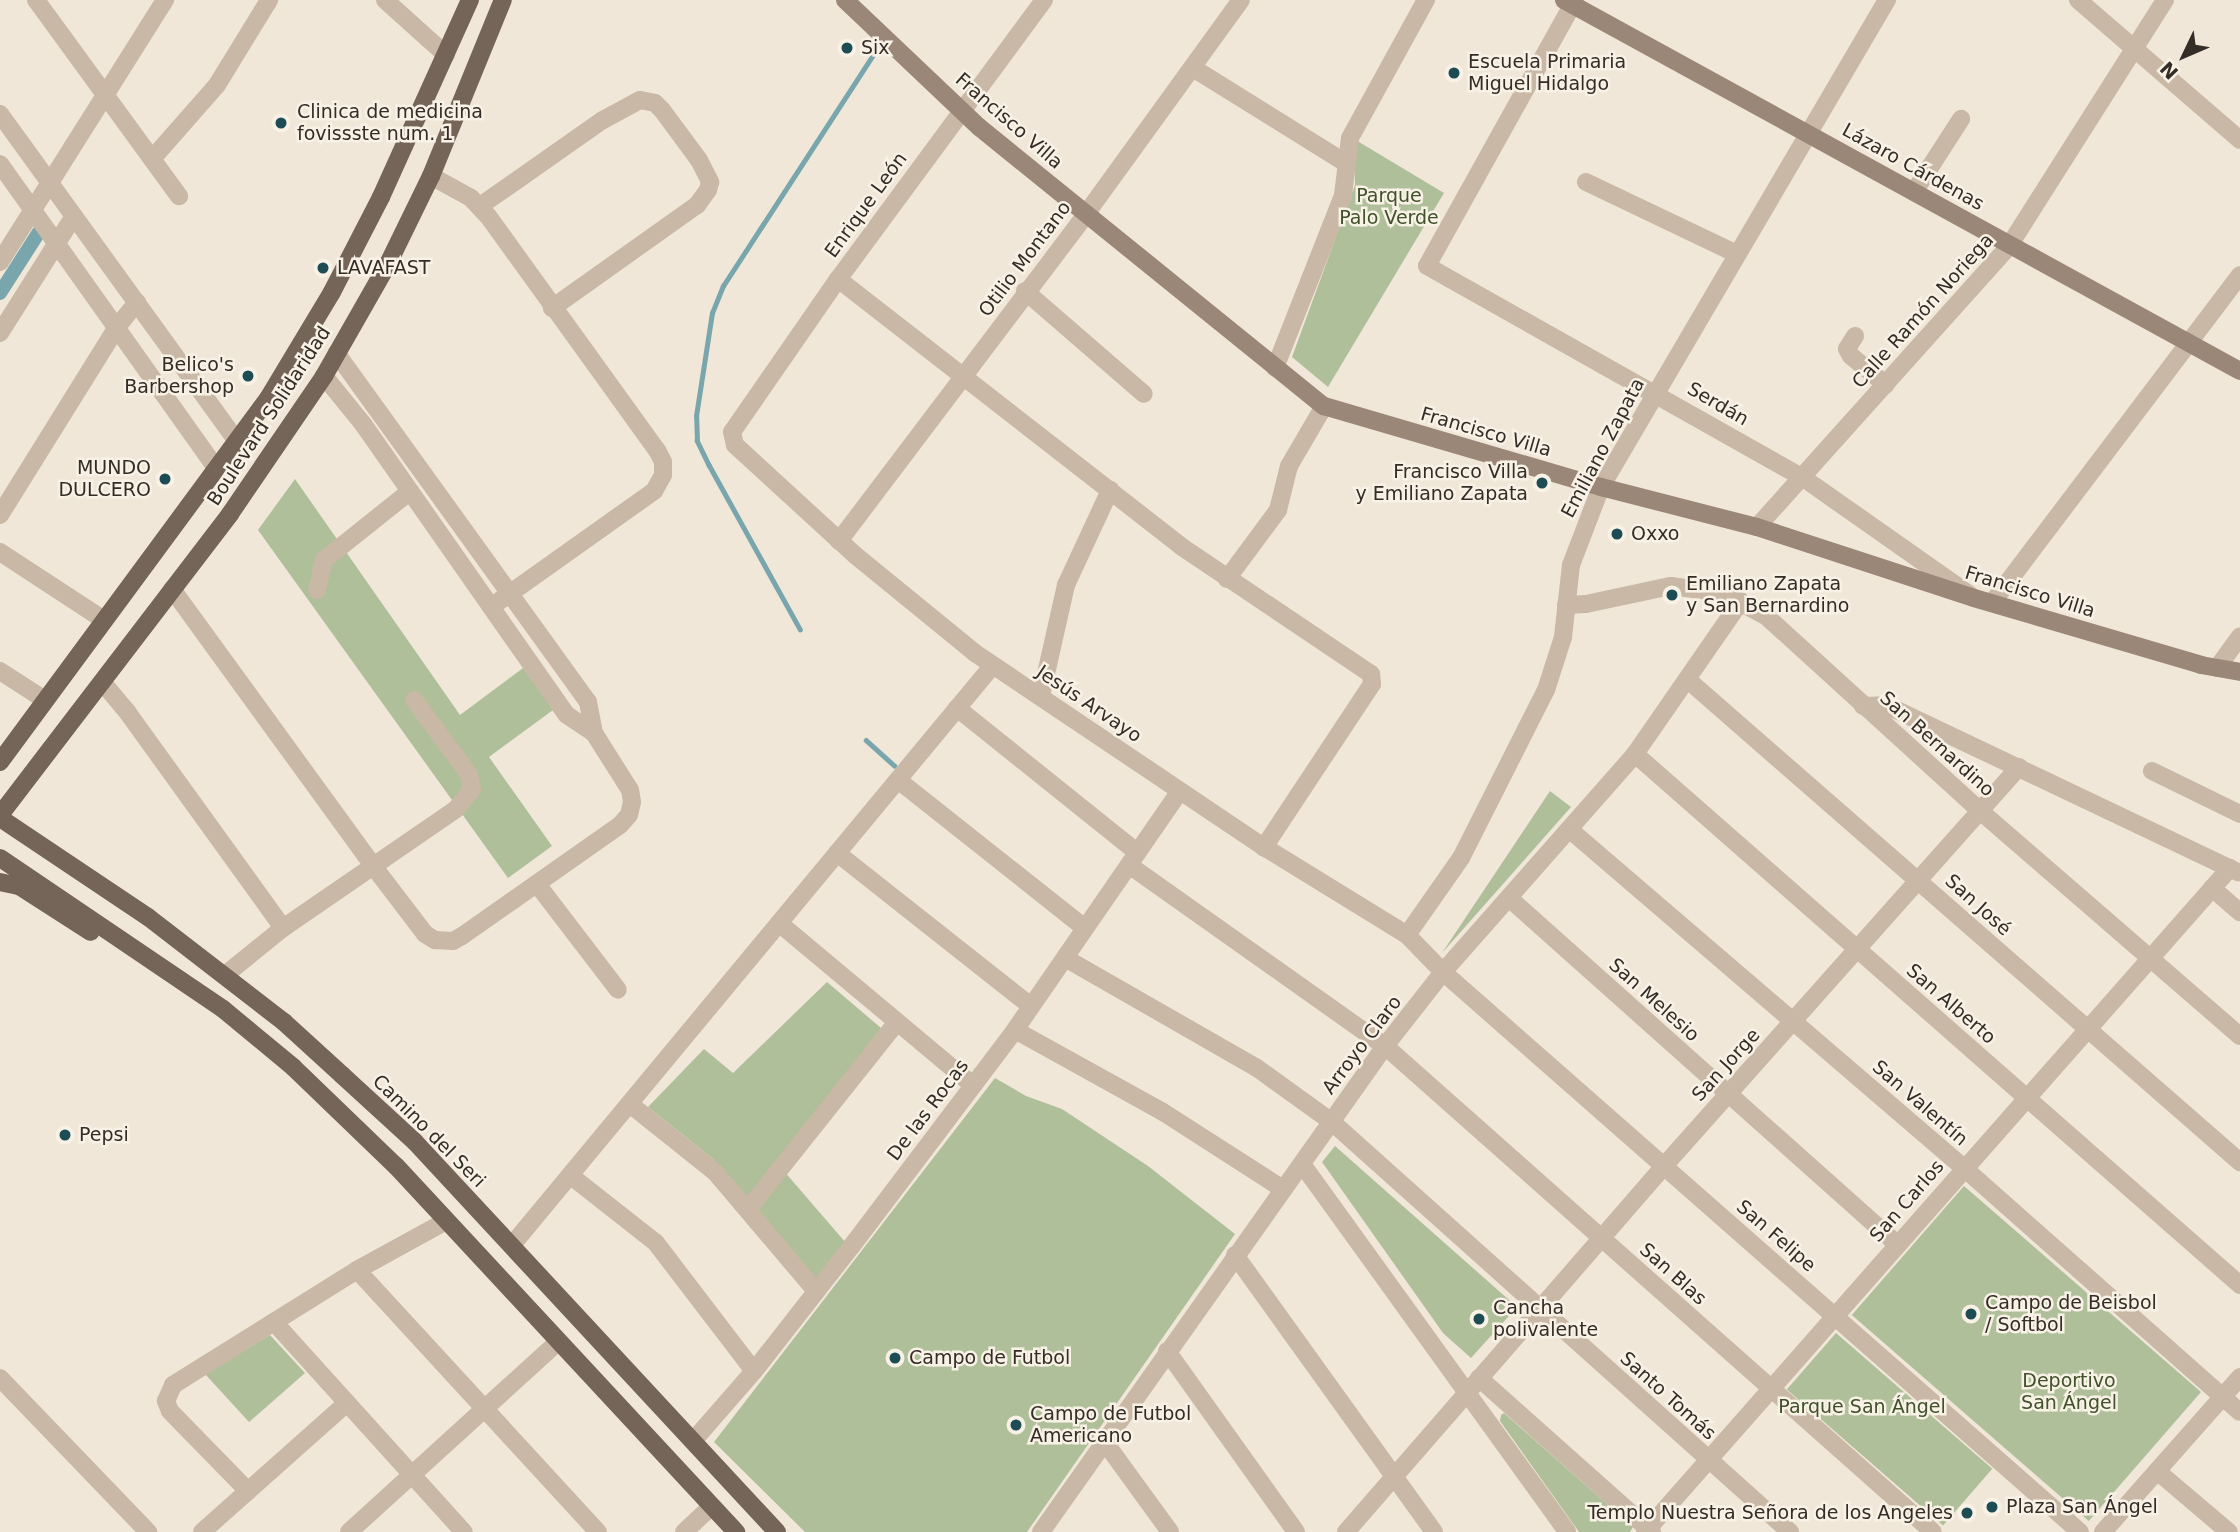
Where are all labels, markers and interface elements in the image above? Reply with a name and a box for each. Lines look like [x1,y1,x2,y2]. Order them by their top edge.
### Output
north arrow [2149,21,2219,91]
place label: Six [861,37,890,59]
marker: Six [839,40,855,56]
place label: Escuela Primaria Miguel Hidalgo [1468,51,1626,95]
text: N [2155,57,2182,84]
marker: Escuela Primaria Miguel Hidalgo [1446,65,1462,81]
street label: Francisco Villa [951,68,1067,174]
place label: Clinica de medicina fovissste num. 1 [297,101,483,145]
marker: Clinica de medicina fovissste num. 1 [271,113,291,133]
street label: Lázaro Cárdenas [1838,119,1988,215]
street label: Enrique León [820,148,912,262]
park label: Parque Palo Verde [1339,185,1439,229]
street label: Otilio Montano [974,197,1076,321]
street label: Calle Ramón Noriega [1848,229,1998,393]
place label: LAVAFAST [337,257,430,279]
marker: LAVAFAST [315,260,331,276]
street label: Boulevard Solidaridad [203,322,335,510]
place label: Belico's Barbershop [124,354,234,398]
marker: Belico's Barbershop [240,368,256,384]
street label: Emiliano Zapata [1557,374,1649,522]
street label: Serdán [1683,377,1753,431]
street label: Francisco Villa [1418,402,1554,462]
place label: MUNDO DULCERO [58,457,151,501]
place label: Francisco Villa y Emiliano Zapata [1356,461,1528,505]
marker: MUNDO DULCERO [157,471,173,487]
marker: Francisco Villa y Emiliano Zapata [1534,475,1550,491]
place label: Oxxo [1631,523,1679,545]
marker: Oxxo [1609,526,1625,542]
street label: Francisco Villa [1962,561,2098,623]
place label: Emiliano Zapata y San Bernardino [1686,573,1849,617]
marker: Emiliano Zapata y San Bernardino [1664,587,1680,603]
street label: Jesús Arvayo [1032,661,1146,747]
street label: San Bernardino [1875,687,1999,801]
street label: San José [1940,870,2016,940]
street label: San Melesio [1604,954,1704,1046]
street label: San Alberto [1902,959,2000,1049]
street label: Arroyo Claro [1318,991,1406,1099]
street label: San Jorge [1687,1024,1765,1106]
street label: De las Rocas [882,1055,974,1165]
street label: San Valentín [1868,1055,1972,1151]
street label: Camino del Seri [368,1070,490,1192]
place label: Pepsi [79,1124,129,1146]
marker: Pepsi [57,1127,73,1143]
street label: San Carlos [1865,1155,1949,1247]
street label: San Felipe [1732,1195,1820,1277]
street label: San Blas [1635,1238,1711,1310]
place label: Campo de Beisbol / Softbol [1985,1292,2157,1336]
place label: Cancha polivalente [1493,1297,1598,1341]
marker: Campo de Beisbol / Softbol [1963,1306,1979,1322]
marker: Cancha polivalente [1471,1311,1487,1327]
place label: Campo de Futbol [909,1347,1070,1369]
street label: Santo Tomás [1615,1347,1721,1445]
marker: Campo de Futbol [887,1350,903,1366]
park label: Deportivo San Ángel [2021,1370,2117,1414]
park label: Parque San Ángel [1778,1396,1946,1418]
place label: Campo de Futbol Americano [1030,1403,1191,1447]
marker: Campo de Futbol Americano [1008,1417,1024,1433]
place label: Plaza San Ángel [2006,1496,2158,1518]
marker: Plaza San Ángel [1984,1499,2000,1515]
place label: Templo Nuestra Señora de los Angeles [1587,1502,1953,1524]
marker: Templo Nuestra Señora de los Angeles [1959,1505,1975,1521]

